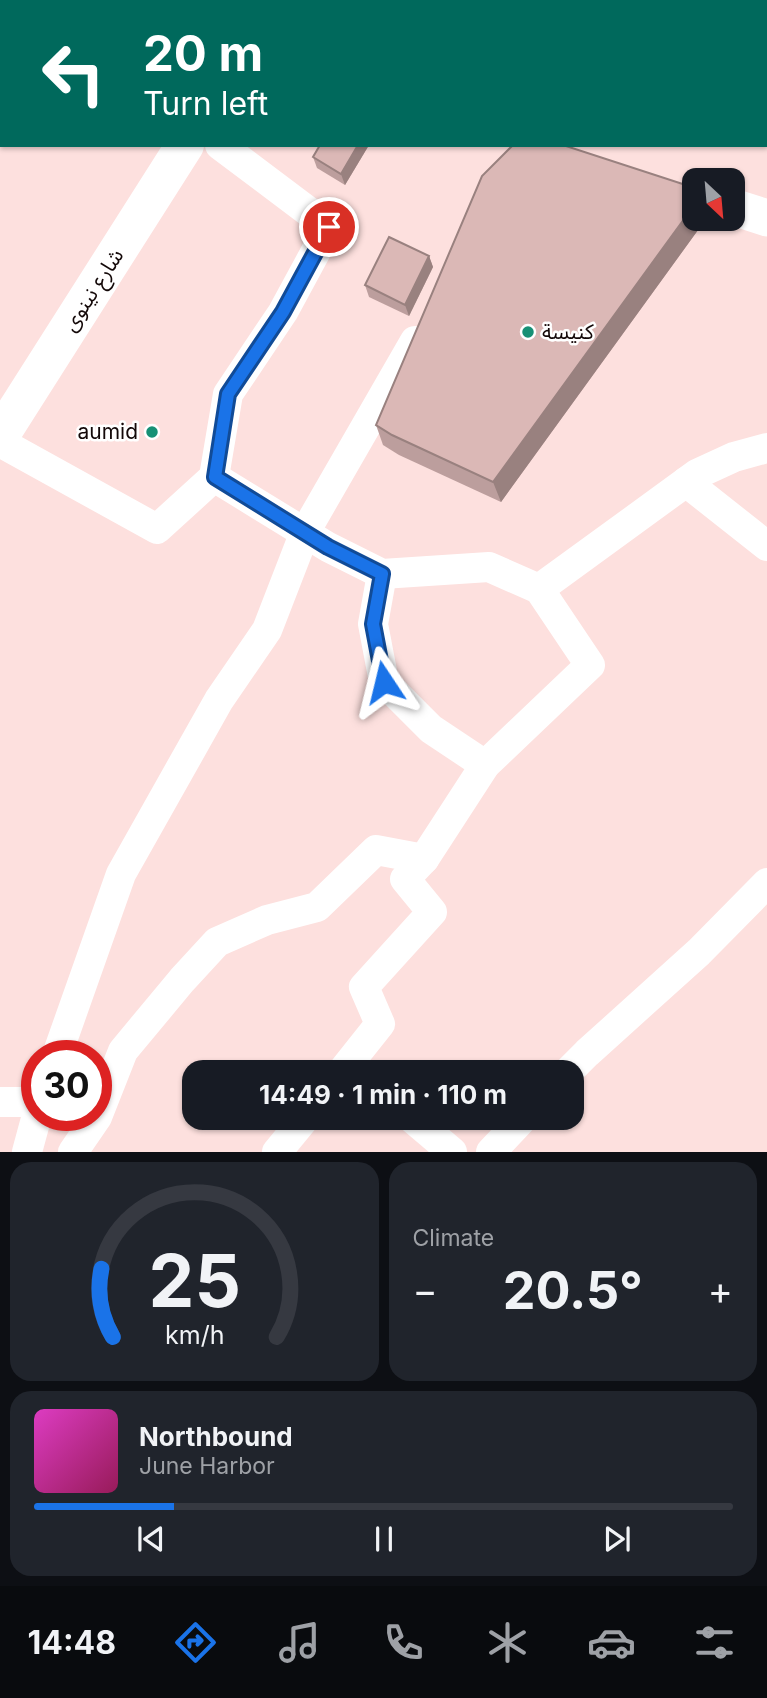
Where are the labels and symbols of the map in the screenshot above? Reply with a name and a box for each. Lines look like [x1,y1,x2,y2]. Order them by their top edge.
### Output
north arrow [682,168,746,231]
pin [299,197,359,257]
street label: شارع نينوى [57,244,131,337]
place label: كنيسة [542,319,594,344]
marker: كنيسة [520,324,536,340]
place label: aumid [77,419,138,444]
marker: aumid [144,424,160,440]
position arrow [347,645,421,719]
speed limit sign: 30 [21,1040,112,1131]

